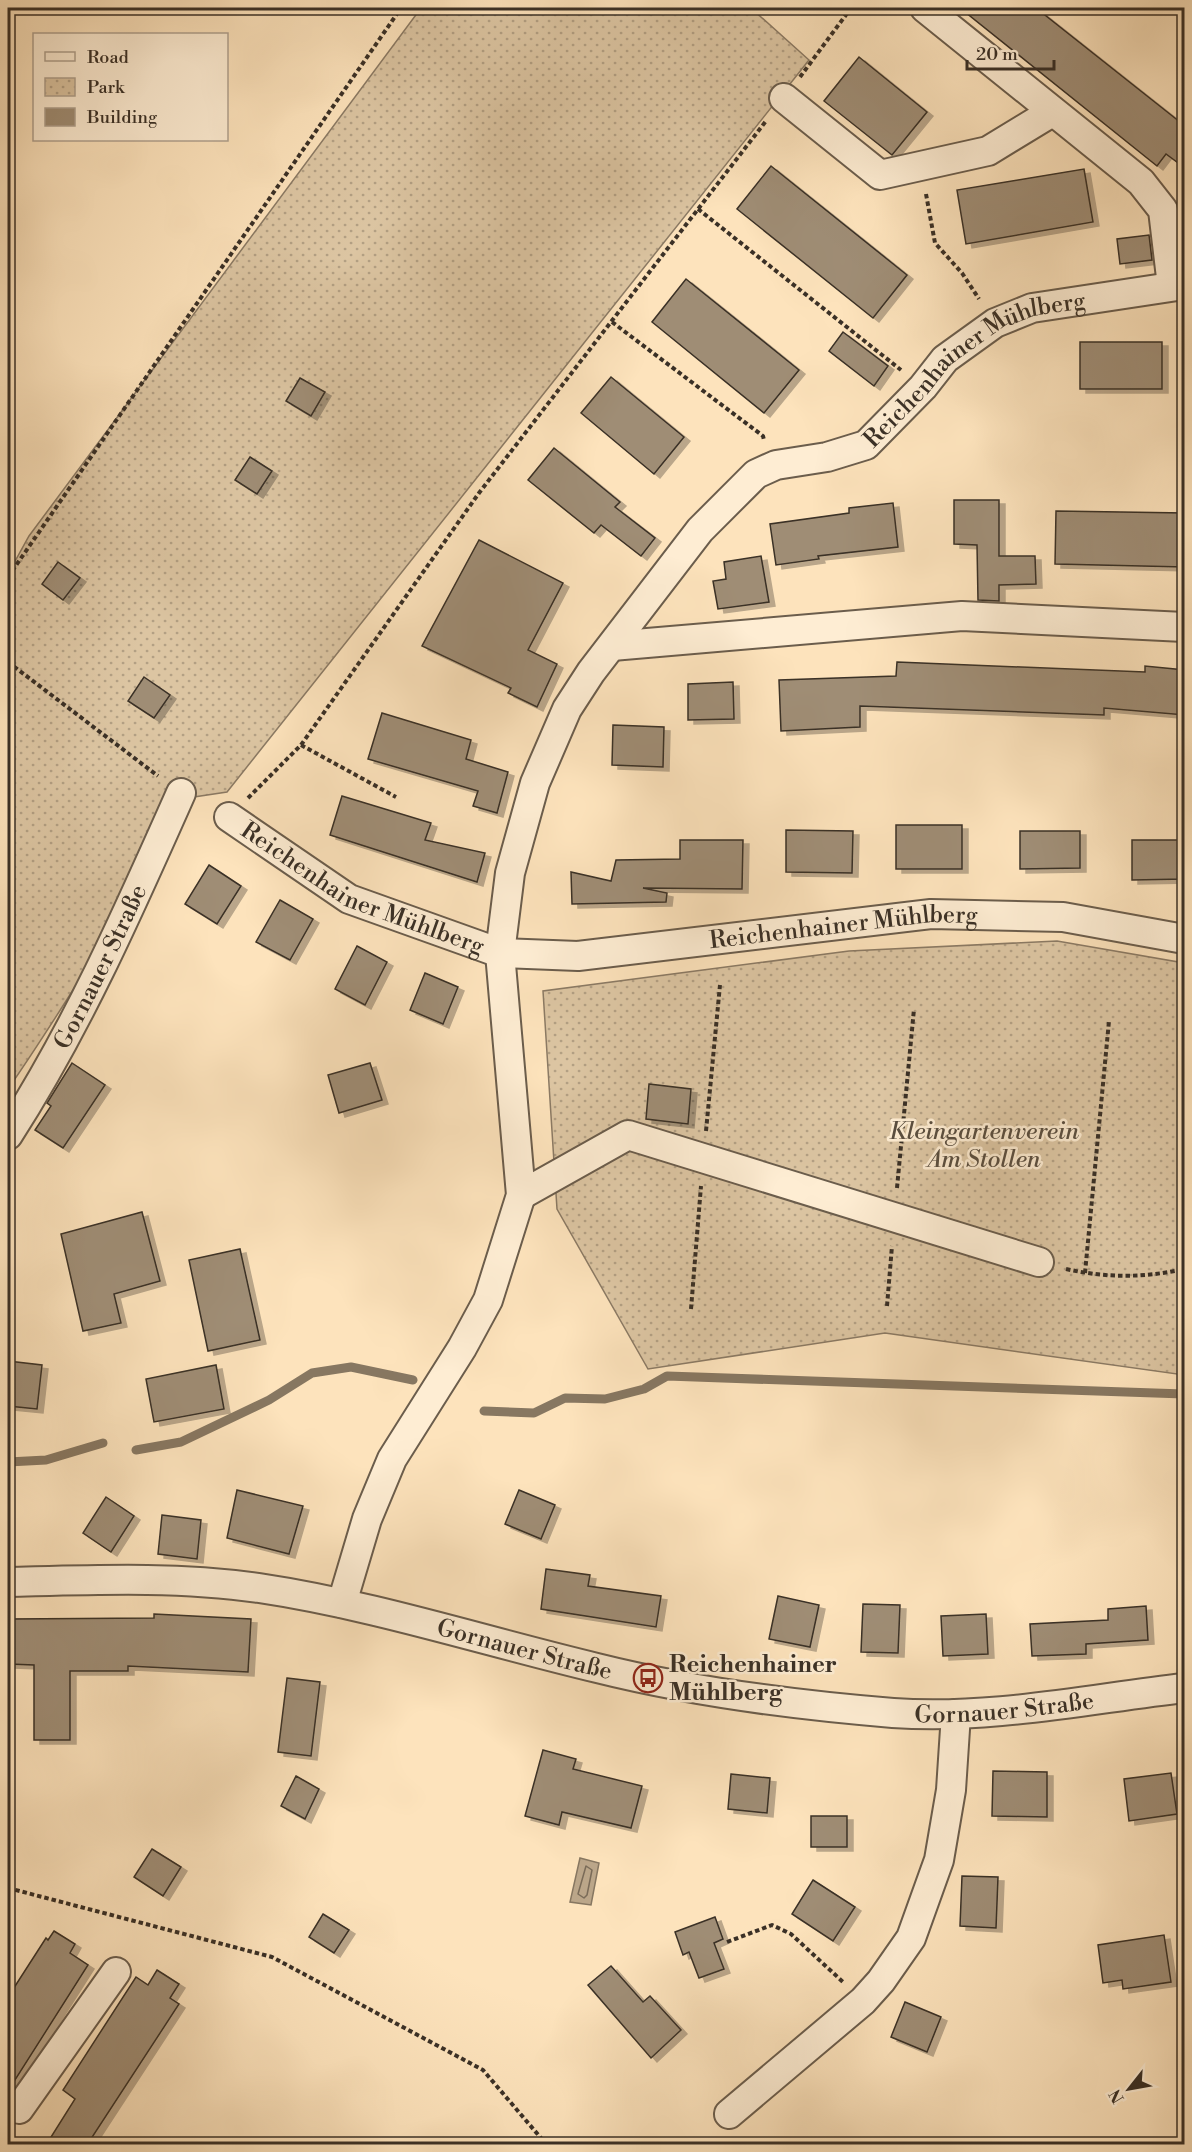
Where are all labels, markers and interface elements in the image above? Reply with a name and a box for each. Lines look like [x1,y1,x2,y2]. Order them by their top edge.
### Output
legend [33,33,228,141]
scale bar [967,33,1054,71]
text: 20 m [976,43,1018,66]
text: Road [87,46,130,69]
text: Park [87,76,126,99]
text: Building [86,106,158,129]
street label: Reichenhainer Mühlberg [858,286,1088,455]
street label: Reichenhainer Mühlberg [235,816,489,962]
street label: Gornauer Straße [48,880,154,1055]
street label: Reichenhainer Mühlberg [708,900,979,956]
park label: Kleingartenverein Am Stollen [889,1117,1080,1175]
street label: Gornauer Straße [433,1613,615,1687]
place label: Reichenhainer Mühlberg [669,1650,837,1708]
bus stop icon: Reichenhainer Mühlberg [632,1662,664,1694]
street label: Gornauer Straße [914,1686,1096,1730]
north arrow [1099,2059,1159,2119]
text: N [1105,2085,1129,2107]

